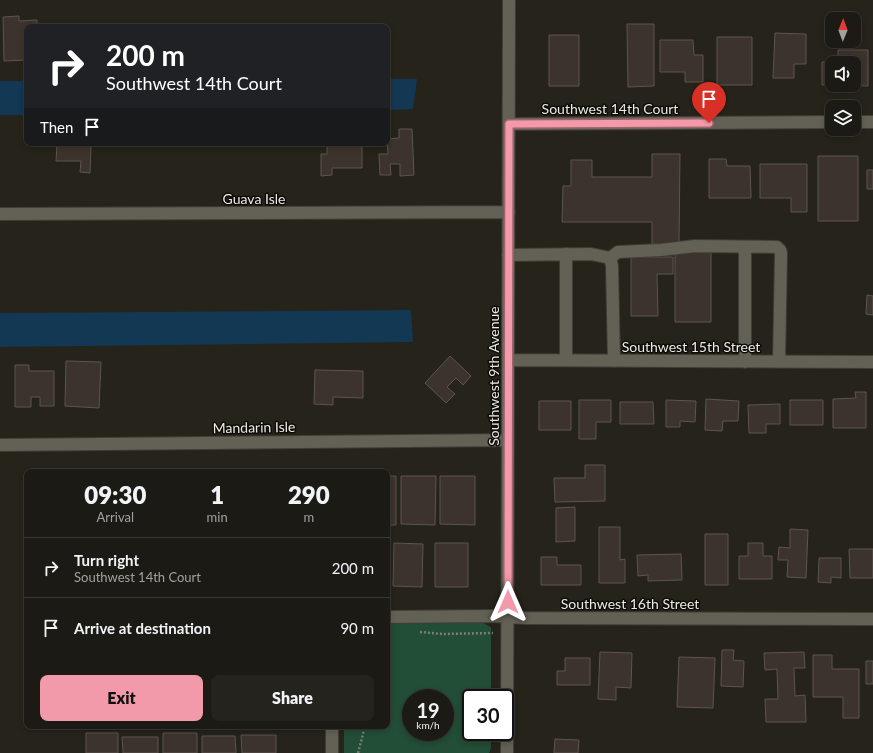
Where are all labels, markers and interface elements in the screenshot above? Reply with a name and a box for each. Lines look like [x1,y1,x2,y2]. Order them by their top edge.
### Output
north arrow [825,12,861,48]
map controls [825,12,861,136]
text: 200 m [106,38,185,72]
icon: right [40,40,92,92]
button: sound [825,56,861,92]
text: Southwest 14th Court [106,72,282,94]
pin [692,82,726,123]
icon: arrive [698,88,720,110]
street label: Southwest 14th Court [542,100,678,117]
button: layers [825,100,861,136]
icon: arrive [81,116,103,138]
text: Then [40,118,73,136]
street label: Guava Isle [223,190,285,207]
street label: Southwest 9th Avenue [485,306,502,446]
street label: Southwest 15th Street [622,338,760,355]
street label: Mandarin Isle [213,418,295,436]
text: 09:30 [84,480,146,509]
text: 1 [210,480,224,509]
text: 290 [288,480,330,509]
text: Arrival [97,509,134,525]
text: min [207,509,228,525]
text: m [303,509,314,525]
text: Turn right [74,551,139,569]
icon: right [40,557,62,579]
text: 200 m [332,559,374,577]
text: Southwest 14th Court [74,569,201,585]
position arrow [487,581,529,623]
street label: Southwest 16th Street [561,595,699,612]
icon: arrive [40,617,62,639]
text: Arrive at destination [74,619,211,637]
text: 90 m [340,619,374,637]
button: Exit [40,675,203,721]
button: Share [211,675,374,721]
speed limit sign: 30 [462,689,514,741]
text: 19 [416,698,440,722]
text: km/h [416,719,440,731]

